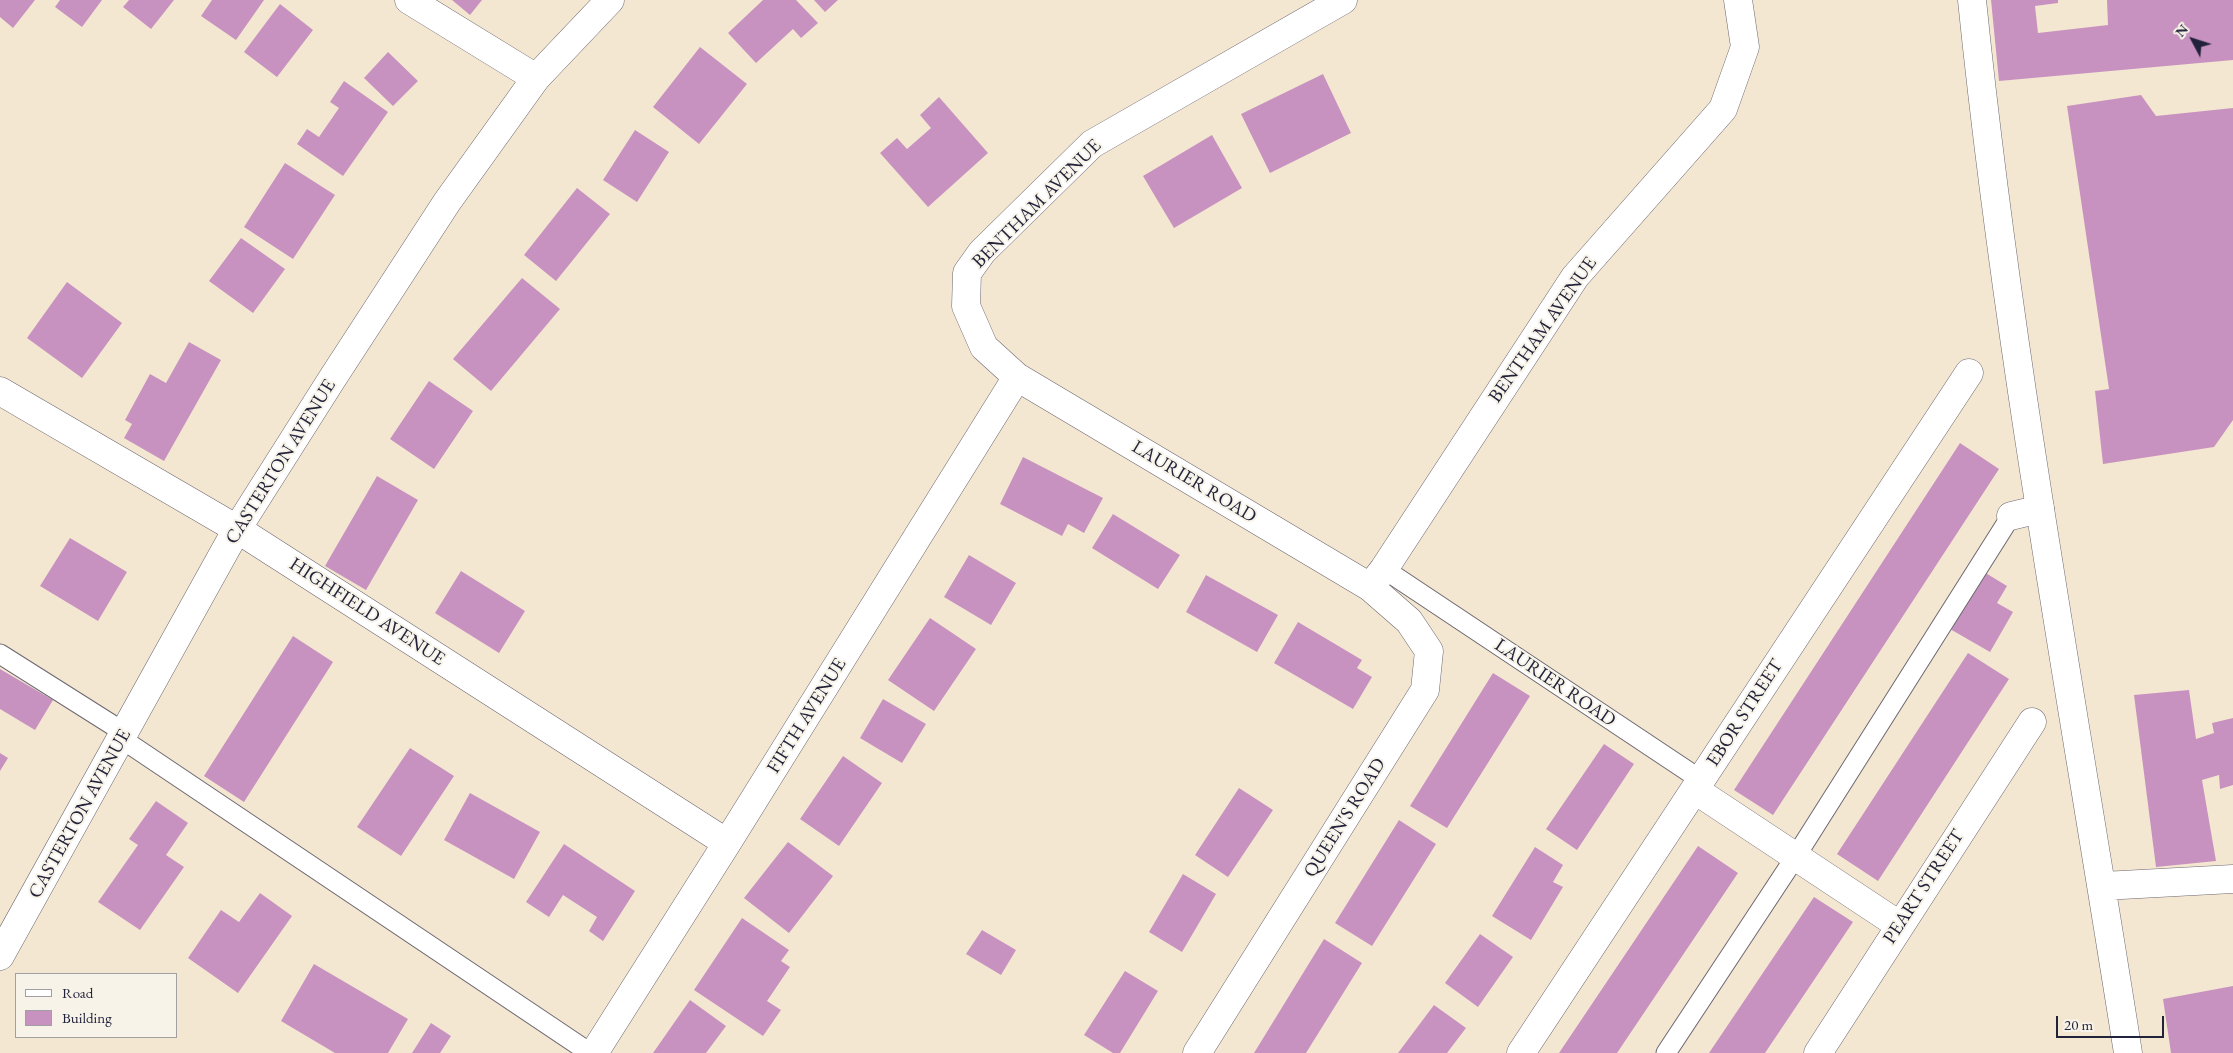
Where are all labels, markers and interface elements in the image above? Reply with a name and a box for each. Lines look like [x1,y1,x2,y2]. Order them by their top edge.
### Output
north arrow [2168,15,2218,65]
text: N [2171,20,2192,40]
street label: BENTHAM AVENUE [968,135,1106,273]
street label: BENTHAM AVENUE [1484,253,1602,407]
street label: CASTERTON AVENUE [221,375,341,549]
street label: LAURIER ROAD [1128,436,1260,528]
street label: HIGHFIELD AVENUE [285,553,449,671]
street label: LAURIER ROAD [1490,634,1620,732]
street label: FIFTH AVENUE [762,654,852,778]
street label: EBOR STREET [1702,655,1788,771]
street label: CASTERTON AVENUE [24,725,136,903]
street label: QUEEN'S ROAD [1299,754,1391,882]
street label: PEART STREET [1879,826,1969,948]
legend [15,973,178,1038]
text: Road [62,983,93,1002]
scale bar [2058,1006,2166,1038]
text: Building [62,1008,112,1027]
text: 20 m [2064,1015,2093,1034]

